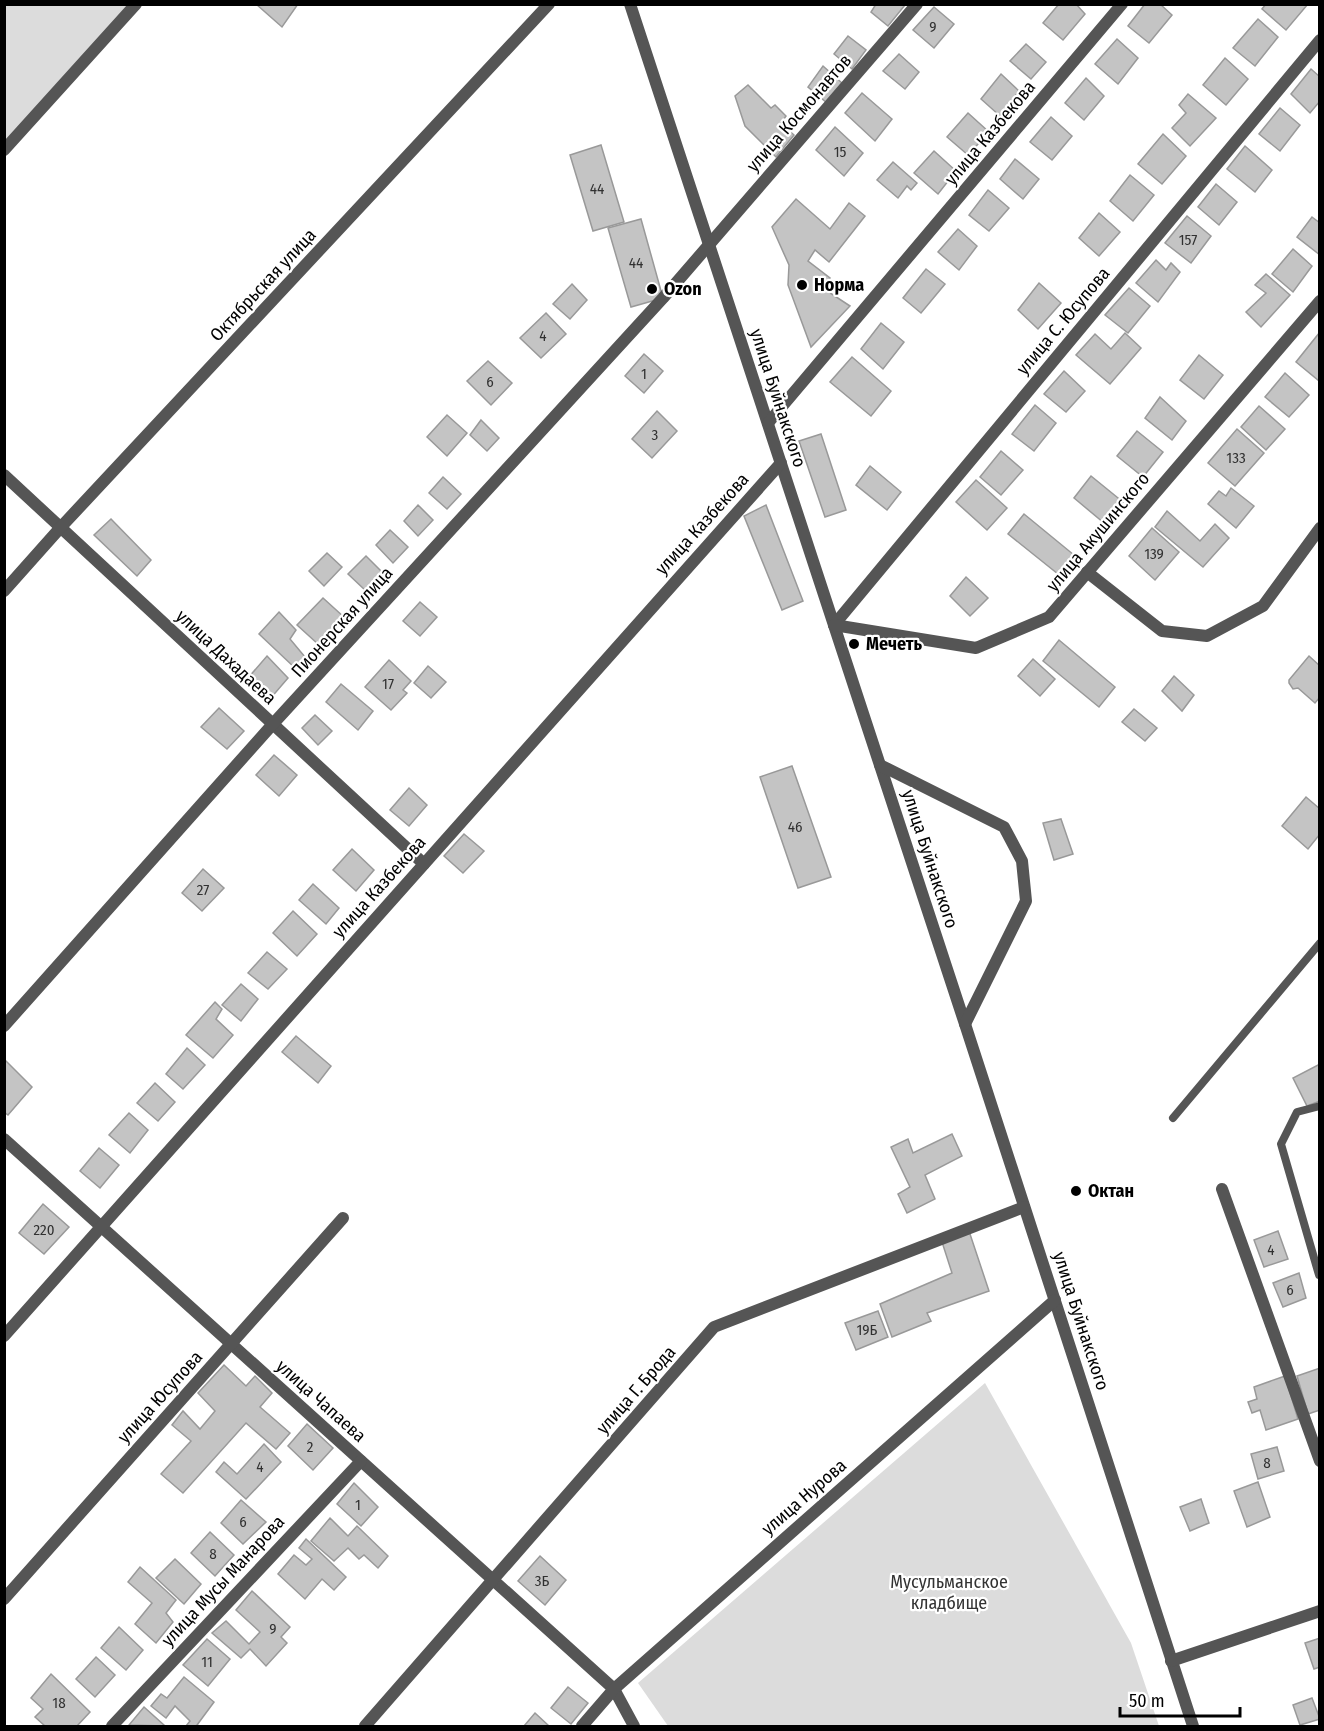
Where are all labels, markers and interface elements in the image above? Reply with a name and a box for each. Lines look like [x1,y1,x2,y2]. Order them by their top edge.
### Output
house number: 9 [929,18,937,36]
street label: улица Космонавтов [742,50,856,176]
street label: улица Казбекова [940,76,1040,190]
house number: 15 [834,143,846,161]
house number: 44 [590,180,604,198]
street label: Октябрьская улица [205,224,321,346]
house number: 157 [1179,231,1197,249]
house number: 44 [629,254,643,272]
street label: улица С. Юсупова [1012,263,1114,379]
place label: Норма [814,274,864,296]
place label: Ozon [664,278,702,300]
marker: Норма [795,278,809,292]
marker: Ozon [645,282,659,296]
street label: улица Буйнакского [745,326,811,470]
house number: 4 [539,327,547,345]
house number: 1 [641,365,647,383]
house number: 6 [486,373,494,391]
house number: 3 [652,426,659,444]
house number: 133 [1226,449,1246,467]
street label: улица Казбекова [651,468,754,579]
street label: улица Акушинского [1042,468,1154,596]
house number: 139 [1144,545,1164,563]
street label: Пионерская улица [287,562,397,682]
street label: улица Дахадаева [171,605,281,709]
place label: Мечеть [866,633,923,655]
marker: Мечеть [847,637,861,651]
house number: 17 [382,675,394,693]
street label: улица Буйнакского [897,787,963,931]
house number: 46 [788,818,802,836]
street label: улица Казбекова [328,831,431,942]
house number: 27 [197,881,209,899]
place label: Октан [1088,1180,1134,1202]
marker: Октан [1069,1184,1083,1198]
house number: 220 [33,1221,55,1239]
house number: 4 [1267,1241,1275,1259]
street label: улица Буйнакского [1048,1249,1114,1393]
house number: 6 [1286,1281,1294,1299]
house number: 19Б [856,1321,878,1339]
street label: улица Г. Брода [592,1341,680,1439]
street label: улица Юсупова [113,1346,207,1448]
street label: улица Чапаева [272,1355,370,1447]
house number: 2 [307,1438,314,1456]
street label: улица Нурова [757,1454,851,1540]
house number: 8 [1263,1454,1271,1472]
house number: 4 [256,1458,264,1476]
house number: 1 [355,1496,361,1514]
street label: улица Мусы Манарова [157,1511,289,1651]
house number: 6 [239,1513,247,1531]
house number: 8 [209,1545,217,1563]
park label: Мусульманское кладбище [890,1571,1008,1614]
house number: 3Б [535,1572,549,1590]
house number: 9 [269,1620,277,1638]
house number: 11 [201,1653,213,1671]
scale bar [1120,1680,1240,1718]
text: 50 m [1129,1690,1165,1712]
house number: 18 [52,1694,66,1712]

